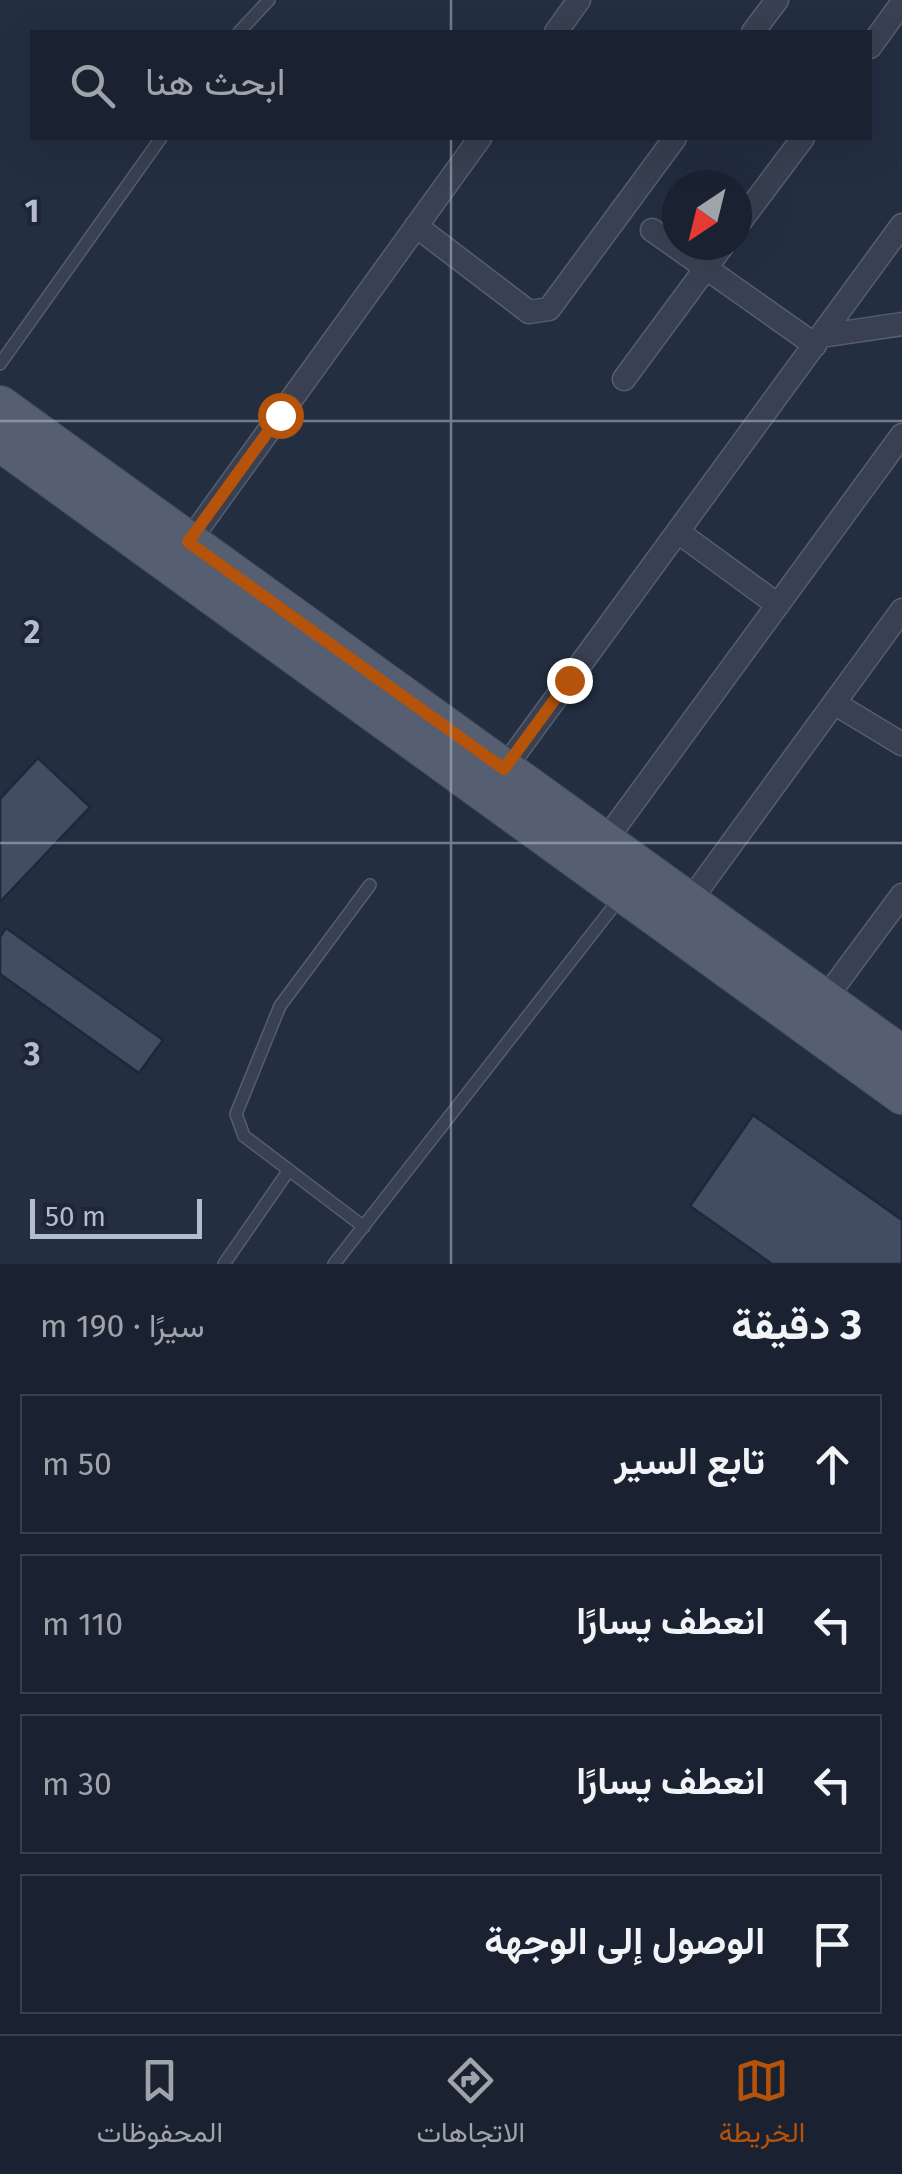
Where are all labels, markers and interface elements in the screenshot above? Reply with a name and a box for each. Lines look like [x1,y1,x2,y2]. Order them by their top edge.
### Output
search box [30,30,872,140]
icon: search [65,58,120,113]
text: ابحث هنا [145,59,285,105]
north arrow [662,170,752,260]
text: 1 [25,192,39,230]
route start [258,393,304,439]
text: 2 [24,613,40,651]
route end [547,658,593,704]
text: 3 [23,1035,40,1073]
scale bar [30,1194,202,1238]
text: 50 m [45,1200,106,1233]
text: 3 دقيقة [731,1300,862,1350]
text: سيرًا · 190 m [40,1307,205,1345]
icon: ahead [805,1437,860,1492]
text: تابع السير [614,1438,765,1484]
text: 50 m [42,1445,112,1483]
icon: left [805,1597,860,1652]
text: انعطف يسارًا [576,1598,765,1644]
text: 110 m [42,1605,123,1643]
icon: left [805,1757,860,1812]
text: انعطف يسارًا [576,1758,765,1804]
text: 30 m [42,1765,112,1803]
icon: arrive [805,1917,860,1972]
text: الوصول إلى الوجهة [484,1918,765,1964]
tab: المحفوظات [97,2053,223,2157]
tab: الاتجاهات [416,2053,525,2157]
tab: الخريطة [719,2053,805,2157]

